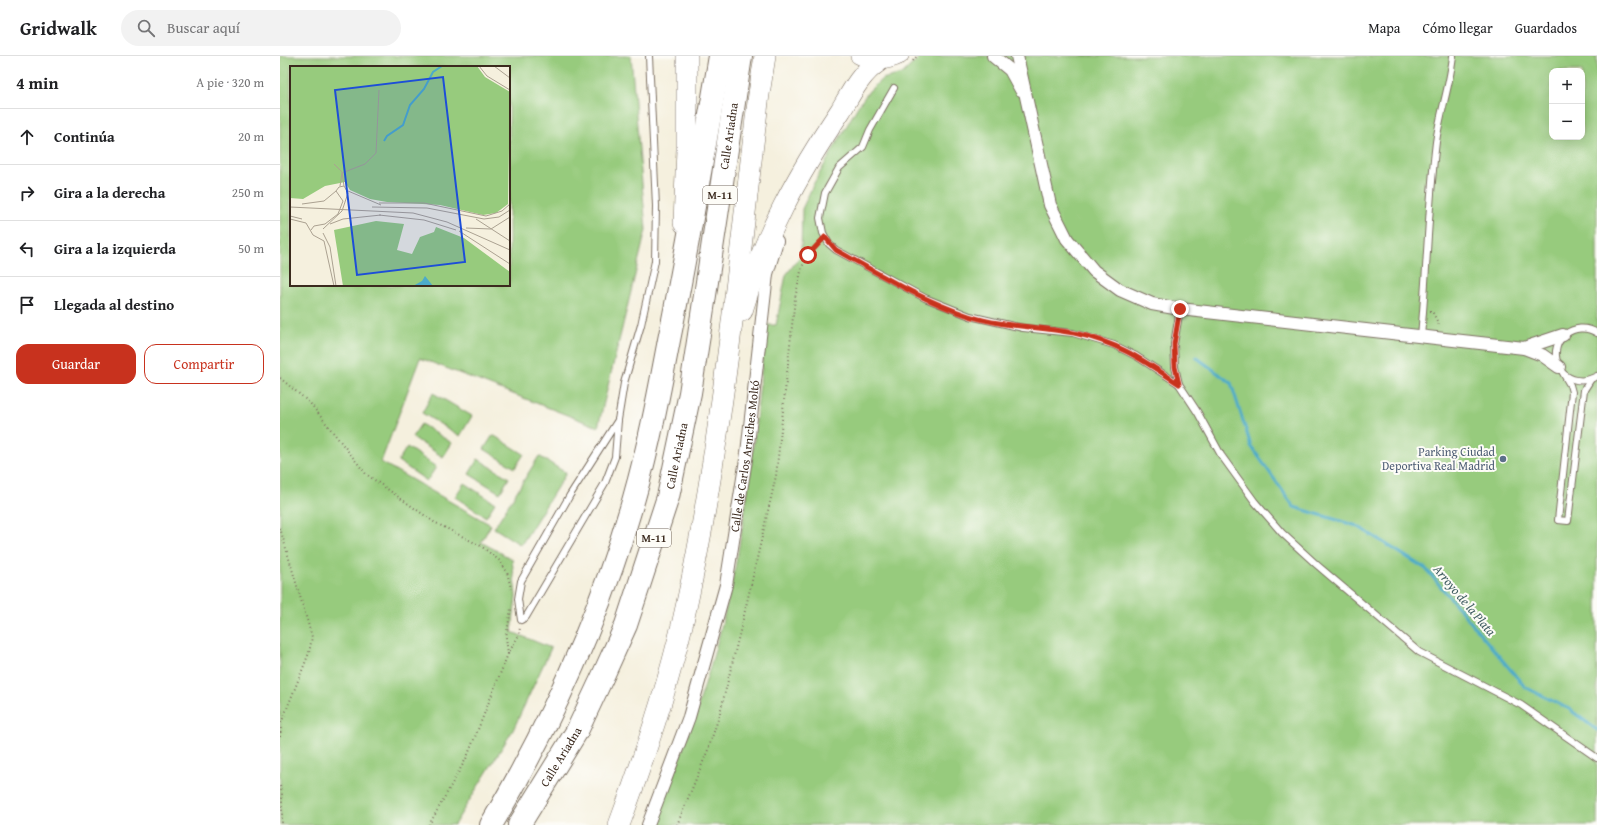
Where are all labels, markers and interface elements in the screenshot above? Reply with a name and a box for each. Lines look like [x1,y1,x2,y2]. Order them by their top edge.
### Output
search box [121,10,401,46]
text: Gridwalk [20,14,97,42]
icon: search [135,17,157,39]
text: Buscar aquí [167,17,240,38]
text: Mapa [1368,18,1400,38]
text: Cómo llegar [1422,18,1493,38]
text: Guardados [1515,18,1577,38]
inset map [290,66,510,286]
map controls [1549,68,1585,140]
button: + [1549,68,1585,104]
text: 4 min [16,70,58,95]
text: A pie · 320 m [196,73,264,92]
street label: Calle Ariadna [715,101,742,171]
button: − [1549,104,1585,140]
icon: ahead [16,126,38,148]
text: Continúa [54,126,115,147]
text: 20 m [238,127,264,146]
icon: right [16,182,38,204]
text: Gira a la derecha [54,182,165,203]
text: 250 m [232,183,264,202]
road number: M-11 [703,186,737,204]
icon: left [16,238,38,260]
text: Gira a la izquierda [54,238,176,259]
text: 50 m [238,239,264,258]
route start [799,246,817,264]
icon: arrive [16,294,38,316]
text: Llegada al destino [54,294,174,315]
route end [1171,300,1189,318]
button: Guardar [16,344,136,384]
button: Compartir [144,344,264,384]
street label: Calle de Carlos Arniches Moltó [726,379,763,533]
street label: Calle Ariadna [661,421,692,490]
place label: Parking Ciudad Deportiva Real Madrid [1382,443,1496,474]
marker: Parking Ciudad Deportiva Real Madrid [1498,454,1508,464]
road number: M-11 [637,529,671,547]
water label: Arroyo de la Plata [1428,560,1500,640]
street label: Calle Ariadna [536,724,586,790]

